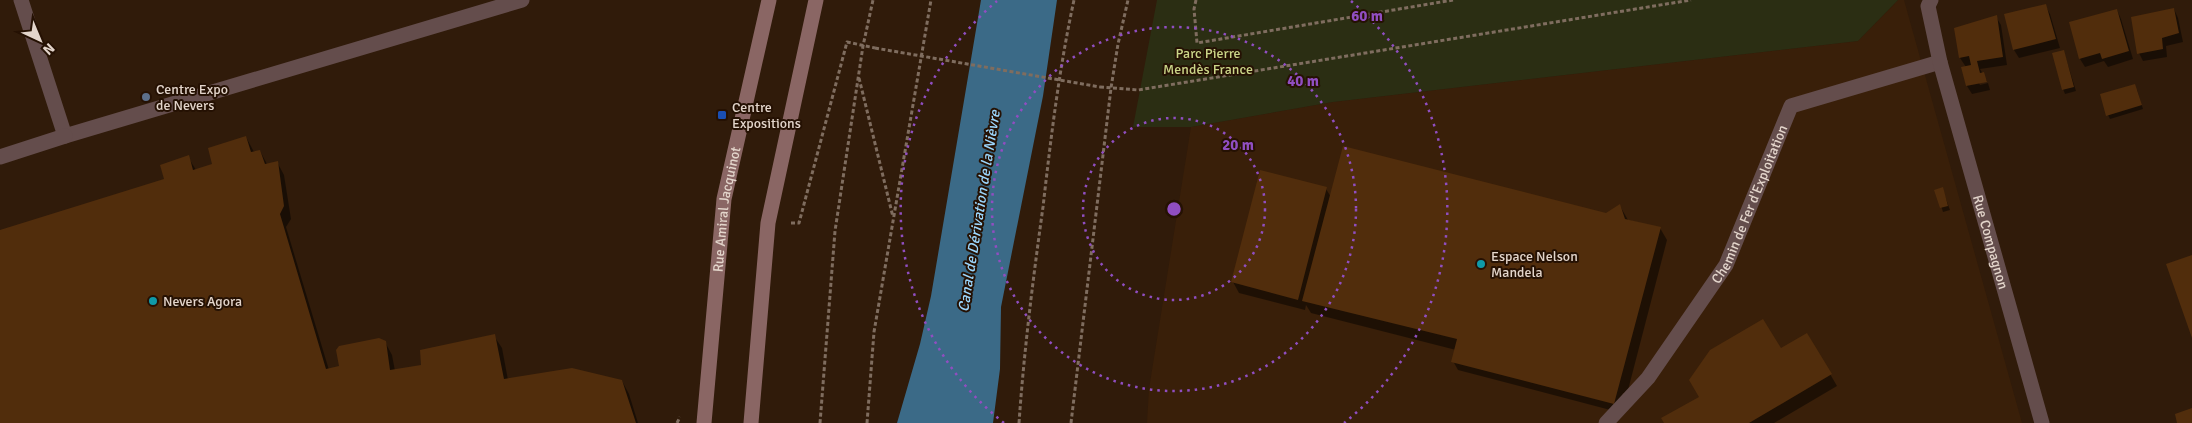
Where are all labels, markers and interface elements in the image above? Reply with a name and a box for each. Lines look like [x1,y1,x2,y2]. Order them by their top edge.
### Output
text: 60 m [1351,7,1383,25]
north arrow [15,15,65,65]
text: N [39,39,58,58]
park label: Parc Pierre Mendès France [1163,45,1253,78]
text: 40 m [1287,72,1319,90]
place label: Centre Expo de Nevers [156,81,228,114]
marker: Centre Expo de Nevers [140,91,152,103]
place label: Centre Expositions [732,99,801,132]
water label: Canal de Dérivation de la Nièvre [954,107,1004,313]
marker: Centre Expositions [716,109,728,121]
street label: Chemin de Fer d'Exploitation [1708,122,1791,287]
text: 20 m [1222,136,1254,154]
street label: Rue Amiral Jacquinot [710,145,745,273]
street label: Rue Compagnon [1969,193,2012,291]
centre of rings [1165,200,1183,218]
place label: Espace Nelson Mandela [1491,248,1578,281]
marker: Espace Nelson Mandela [1475,258,1487,270]
place label: Nevers Agora [163,293,242,310]
marker: Nevers Agora [147,295,159,307]

